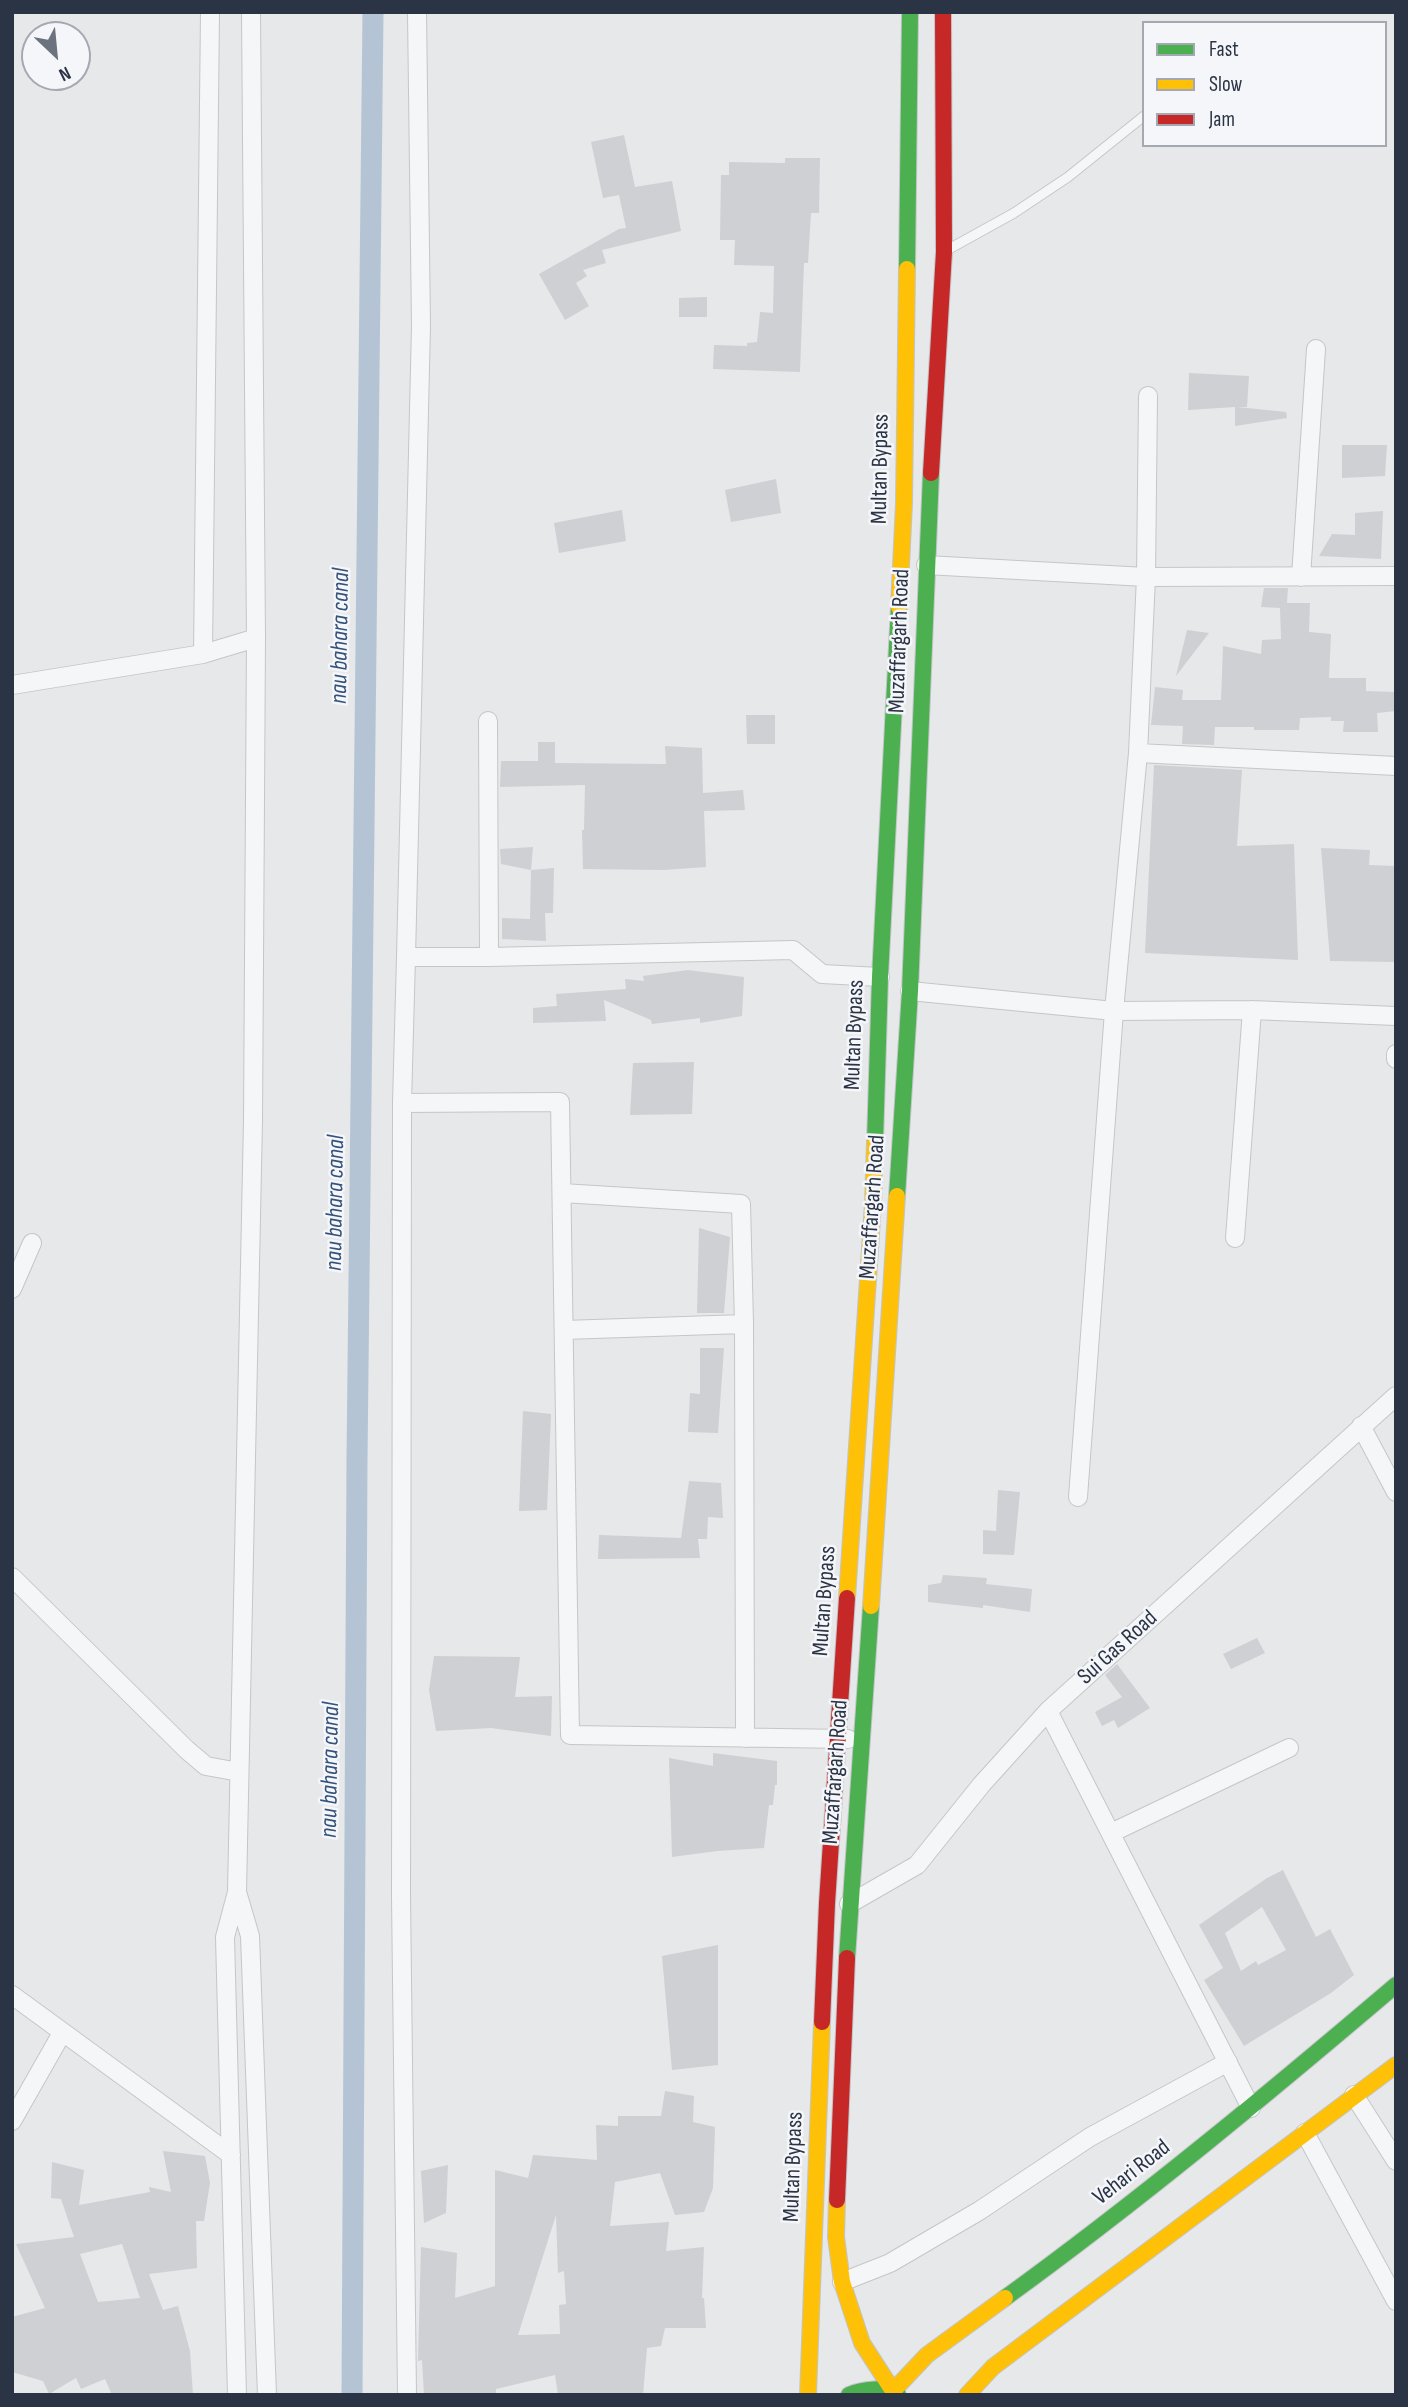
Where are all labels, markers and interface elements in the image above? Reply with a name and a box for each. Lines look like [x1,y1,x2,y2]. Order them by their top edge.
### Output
north arrow [21,21,91,91]
legend [1142,21,1387,147]
text: Fast [1209,37,1239,62]
text: N [55,61,74,86]
text: Slow [1209,72,1242,97]
text: Jam [1209,107,1235,132]
street label: Multan Bypass [866,414,896,524]
water label: nau bahara canal [325,568,357,704]
street label: Muzaffargarh Road [884,568,916,714]
street label: Multan Bypass [839,979,871,1091]
street label: Muzaffargarh Road [854,1134,892,1280]
water label: nau bahara canal [320,1135,352,1271]
street label: Multan Bypass [807,1545,843,1657]
street label: Sui Gas Road [1072,1605,1164,1691]
street label: Muzaffargarh Road [817,1699,855,1845]
water label: nau bahara canal [315,1702,347,1838]
street label: Multan Bypass [778,2111,810,2223]
street label: Vehari Road [1088,2134,1176,2212]

